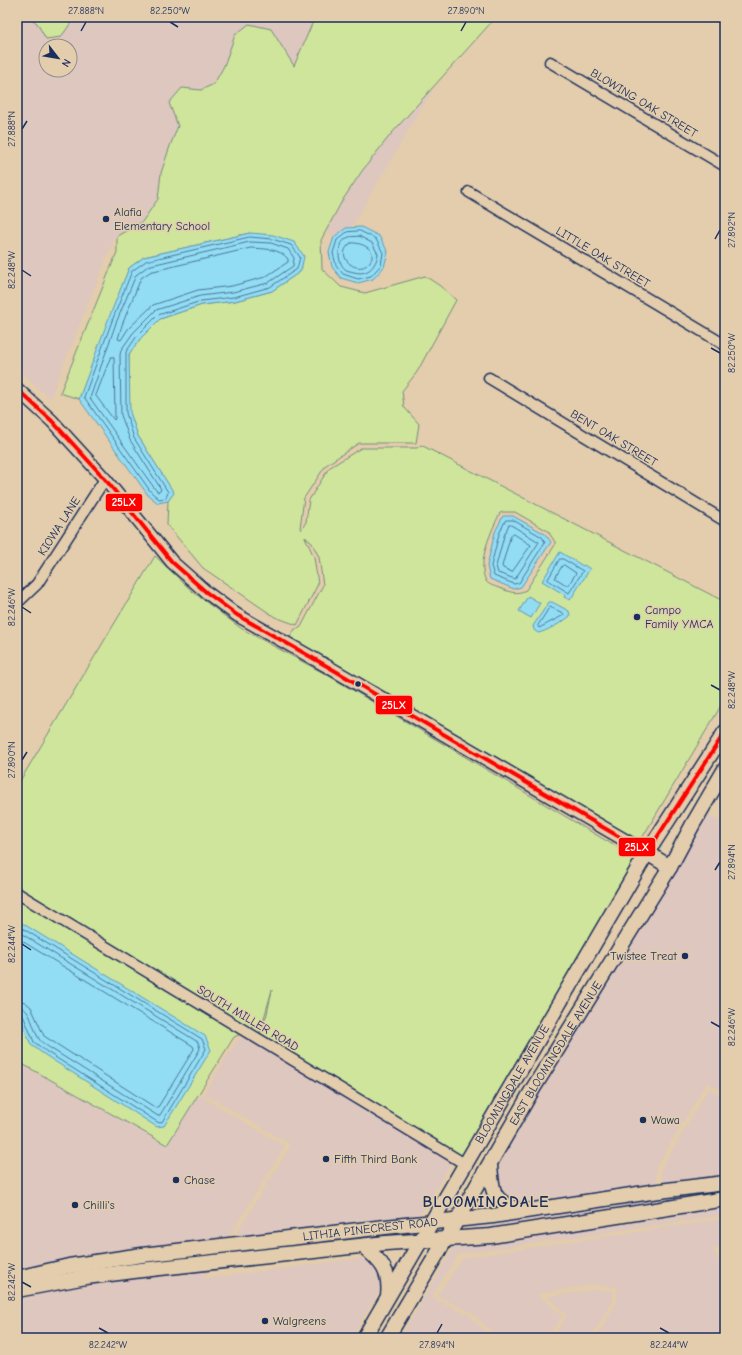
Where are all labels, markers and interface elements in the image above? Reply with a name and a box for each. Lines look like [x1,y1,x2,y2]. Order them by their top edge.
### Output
text: 27.888°N [68,5,104,17]
text: 82.250°W [150,5,190,17]
text: 27.890°N [447,5,485,17]
north arrow [38,38,78,78]
text: N [59,56,74,69]
street label: BLOWING OAK STREET [588,66,701,141]
text: 27.888°N [6,111,18,147]
place label: Alafia Elementary School [114,205,210,233]
text: 27.892°N [726,212,738,248]
marker: Alafia Elementary School [101,214,111,224]
street label: LITTLE OAK STREET [554,223,653,291]
text: 82.248°W [6,251,18,289]
text: 82.250°W [726,333,738,373]
street label: BENT OAK STREET [568,406,661,470]
line badge: 25LX [105,493,143,512]
street label: KIOWA LANE [35,494,83,558]
text: 25LX [112,496,136,509]
text: 82.246°W [6,587,18,626]
place label: Campo Family YMCA [645,603,714,631]
marker: Campo Family YMCA [632,612,642,622]
text: 82.248°W [726,671,738,709]
unlabelled marker [353,679,363,689]
line badge: 25LX [375,695,413,715]
text: 25LX [382,699,406,712]
text: 27.890°N [6,741,18,779]
line badge: 25LX [618,837,656,857]
text: 25LX [625,841,649,854]
text: 27.894°N [726,844,738,880]
text: 82.244°W [6,925,18,963]
place label: Twistee Treat [610,949,678,963]
marker: Twistee Treat [680,951,690,961]
street label: EAST BLOOMINGDALE AVENUE [507,978,605,1128]
street label: SOUTH MILLER ROAD [195,982,301,1054]
text: 82.246°W [726,1007,738,1046]
street label: BLOOMINGDALE AVENUE [472,1022,552,1146]
place label: Wawa [651,1113,680,1127]
marker: Wawa [638,1115,648,1125]
place label: Fifth Third Bank [334,1152,417,1166]
marker: Fifth Third Bank [321,1154,331,1164]
place label: Chase [184,1173,215,1187]
marker: Chase [171,1175,181,1185]
district label: BLOOMINGDALE [423,1193,549,1211]
place label: Chilli's [83,1198,115,1212]
marker: Chilli's [70,1200,80,1210]
street label: LITHIA PINECREST ROAD [302,1215,439,1243]
text: 82.242°W [6,1263,18,1301]
place label: Walgreens [273,1314,326,1328]
marker: Walgreens [260,1316,270,1326]
text: 82.242°W [89,1339,127,1351]
text: 27.894°N [419,1339,455,1351]
text: 82.244°W [650,1339,688,1351]

